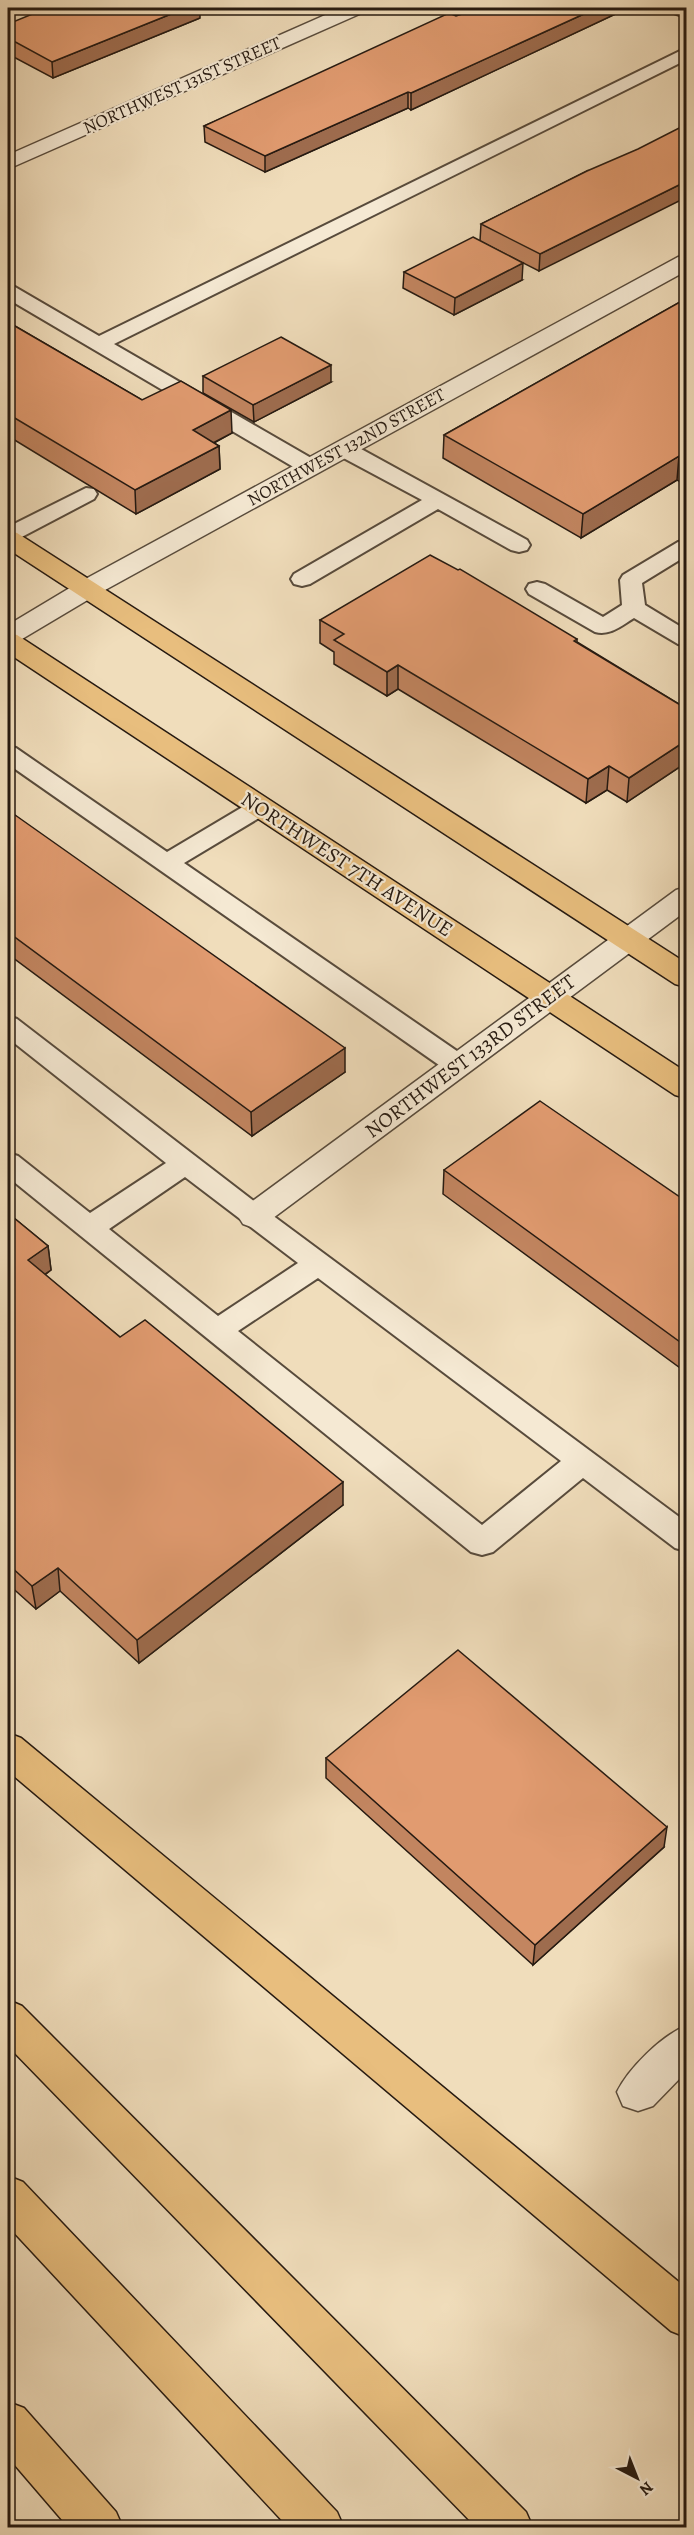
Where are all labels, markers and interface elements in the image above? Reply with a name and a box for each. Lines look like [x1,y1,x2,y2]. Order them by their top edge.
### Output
street label: NORTHWEST 131ST STREET [79,30,285,140]
street label: NORTHWEST 132ND STREET [243,382,449,512]
street label: NORTHWEST 7TH AVENUE [236,785,458,943]
street label: NORTHWEST 133RD STREET [359,967,581,1144]
north arrow [607,2448,667,2508]
text: N [634,2476,658,2501]

